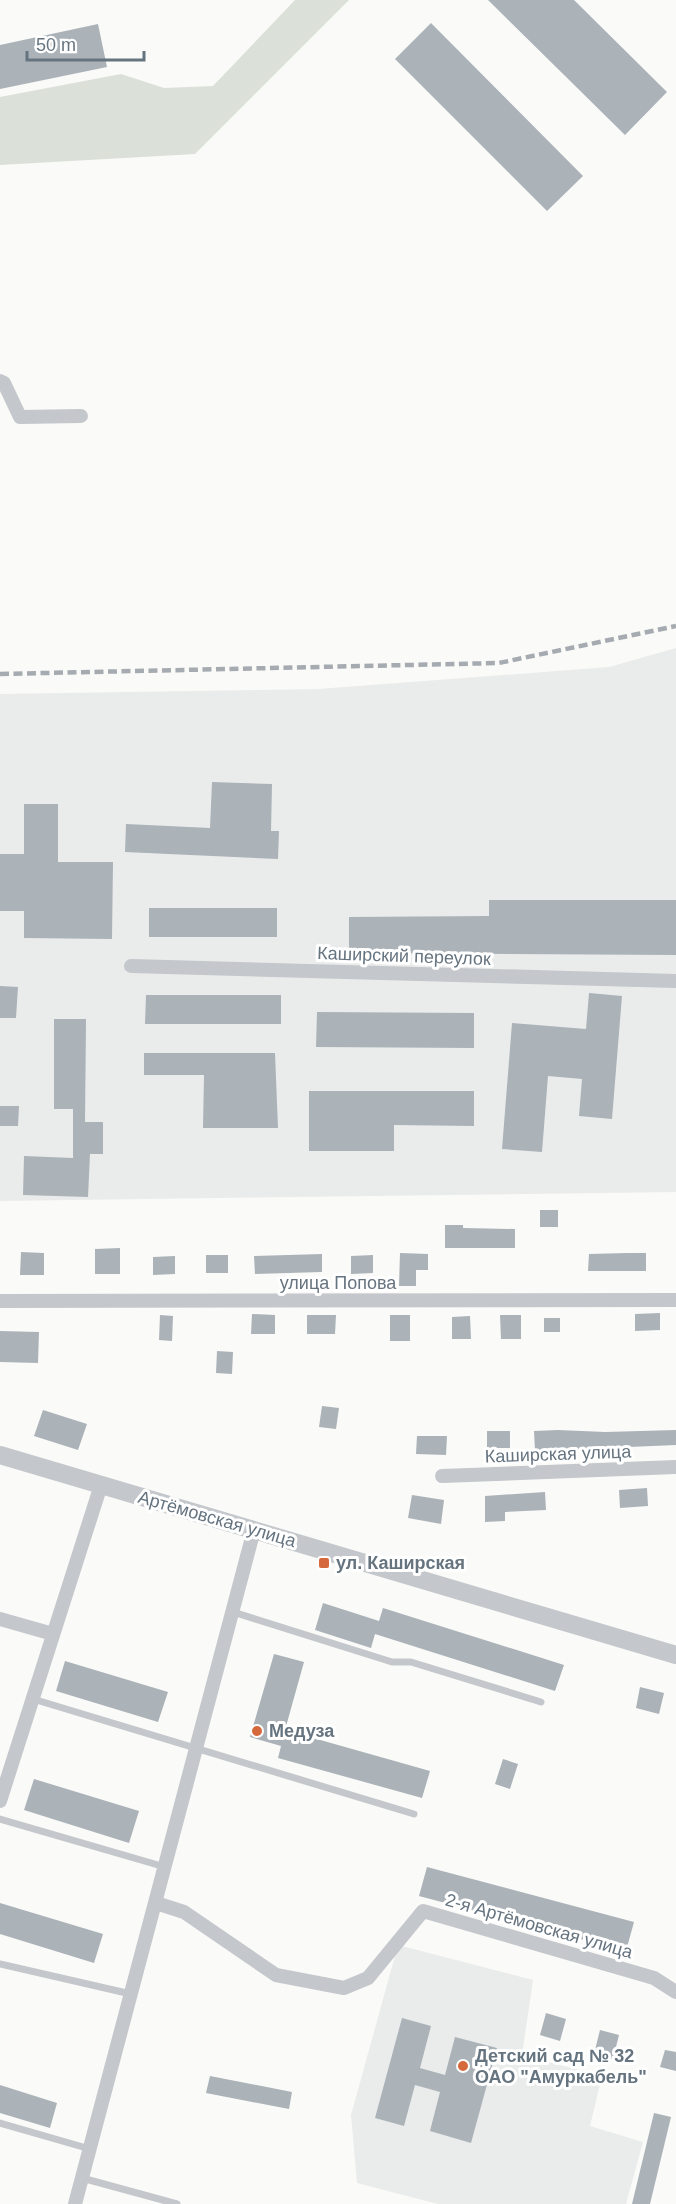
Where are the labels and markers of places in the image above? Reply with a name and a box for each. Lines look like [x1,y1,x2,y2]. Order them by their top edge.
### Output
place label: ул. Каширская [336,1553,465,1573]
marker: ул. Каширская [317,1556,331,1570]
place label: Медуза [269,1721,335,1741]
marker: Медуза [250,1724,264,1738]
place label: Детский сад № 32 ОАО "Амуркабель" [475,2046,647,2087]
marker: Детский сад № 32 ОАО "Амуркабель" [456,2059,470,2073]

